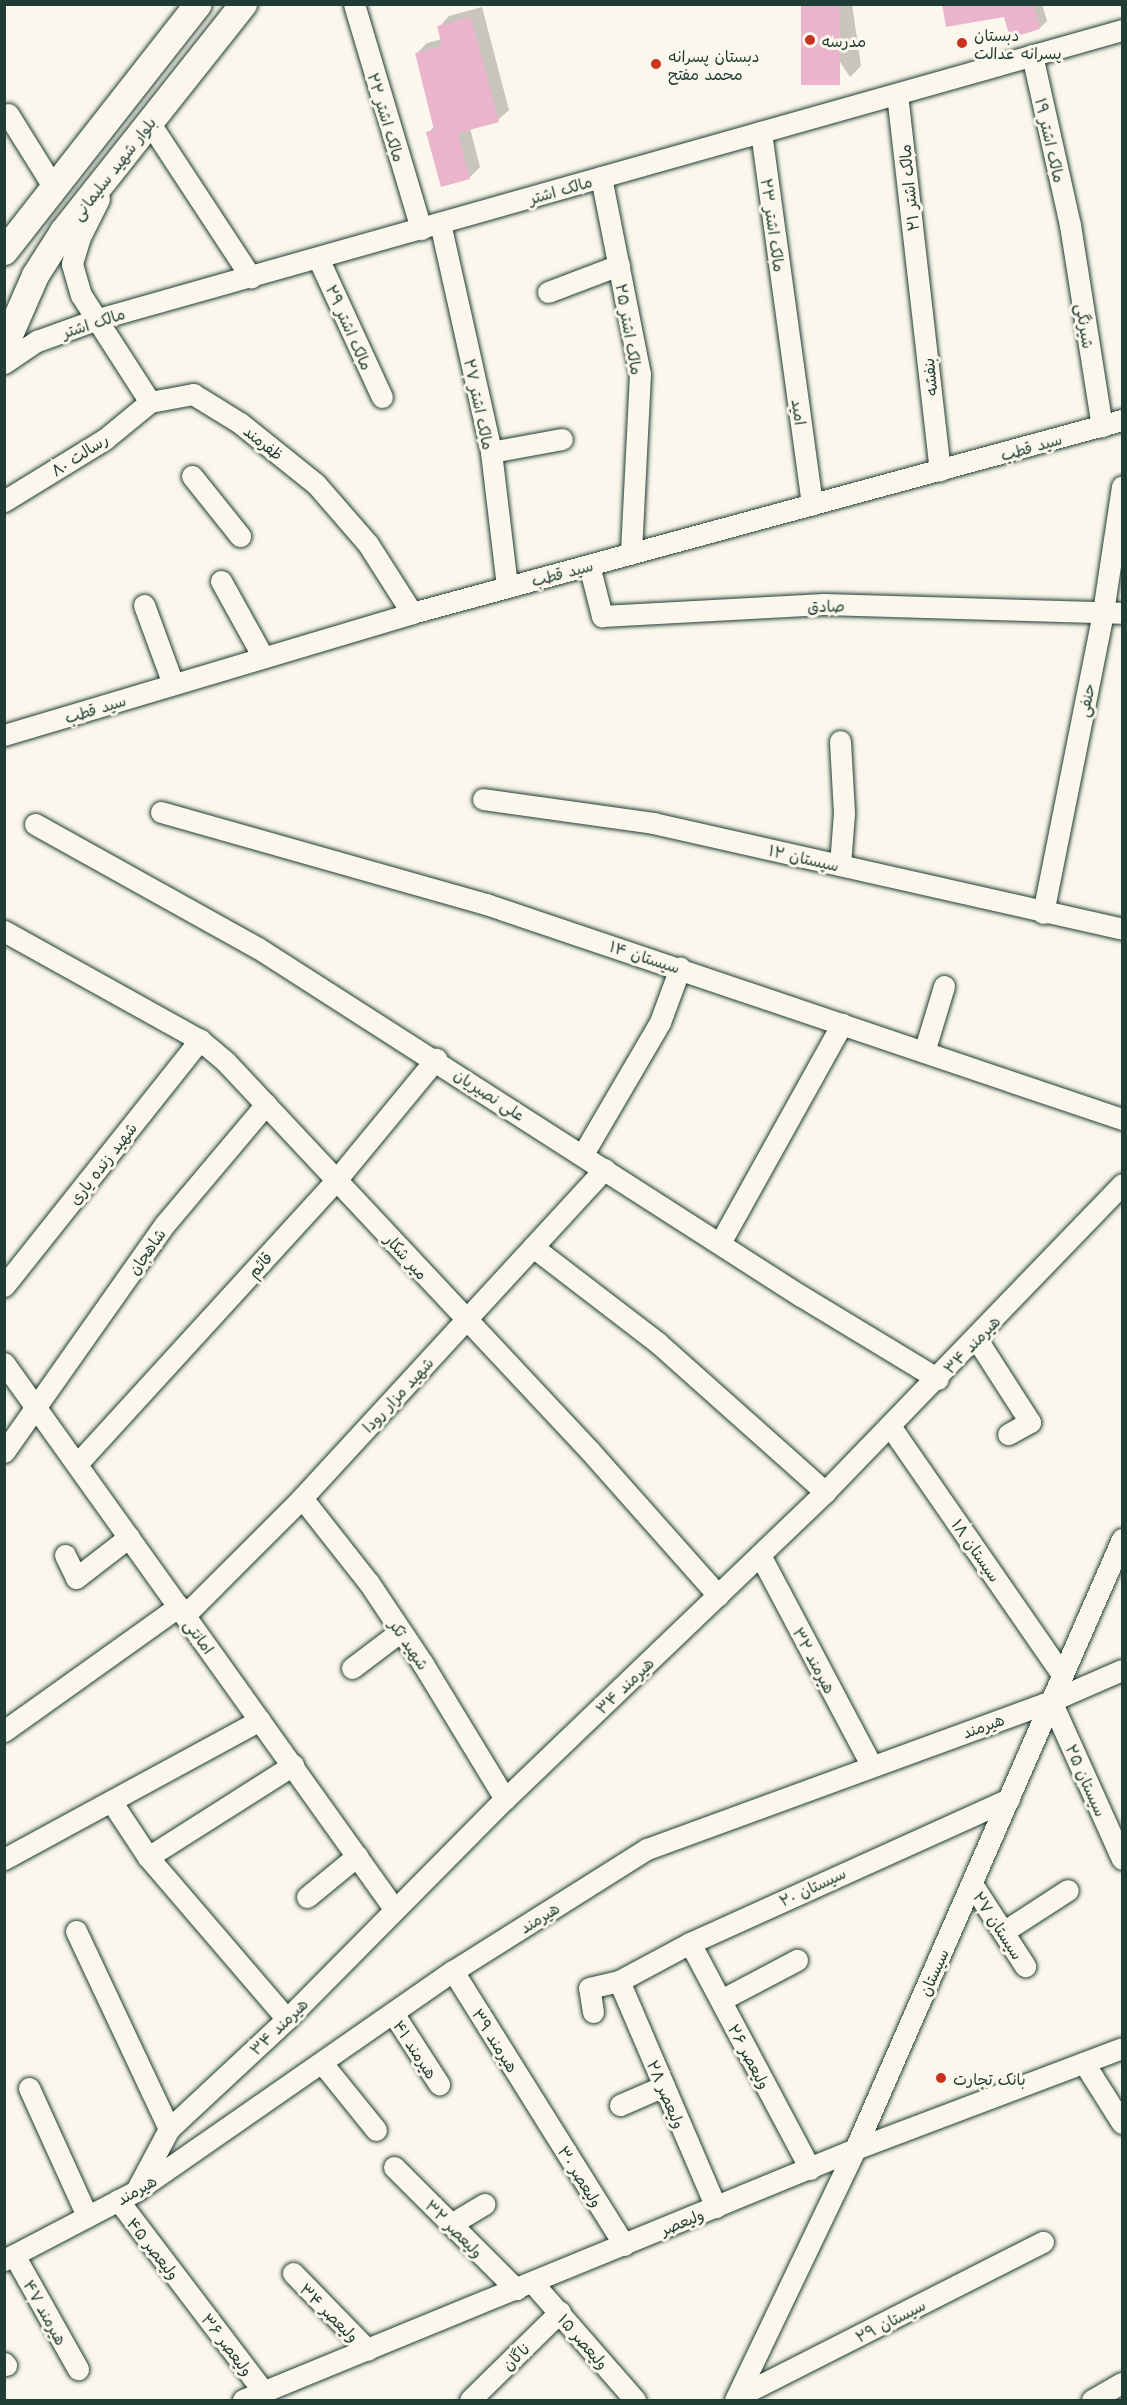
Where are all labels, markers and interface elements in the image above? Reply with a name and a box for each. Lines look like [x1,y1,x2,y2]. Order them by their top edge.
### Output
place label: دبستان پسرانه عدالت [974,24,1062,62]
place label: مدرسه [822,30,866,50]
marker: مدرسه [803,33,817,47]
marker: دبستان پسرانه عدالت [955,36,969,50]
place label: دبستان پسرانه محمد مفتح [668,45,760,83]
marker: دبستان پسرانه محمد مفتح [649,57,663,71]
street label: مالک اشتر ۲۲ [364,70,410,164]
street label: مالک اشتر ۱۹ [1032,96,1070,184]
street label: بلوار شهید سلیمانی [67,113,159,223]
street label: مالک اشتر ۲۱ [894,144,922,232]
street label: مالک اشتر [526,171,594,207]
street label: مالک اشتر ۲۳ [758,177,790,273]
street label: مالک اشتر ۲۹ [323,281,377,373]
street label: مالک اشتر ۲۵ [613,282,647,376]
street label: شیرنگی [1073,302,1099,350]
street label: مالک اشتر [59,303,127,341]
street label: مالک اشتر ۲۷ [461,357,499,451]
street label: بنفشه [917,357,941,397]
street label: امید [789,398,811,426]
street label: ظفرمند [240,420,288,464]
street label: رسالت ۸۰ [47,428,111,480]
street label: سید قطب [998,428,1064,464]
street label: سید قطب [529,555,595,589]
street label: صادق [807,595,845,615]
street label: حنفی [1072,682,1098,718]
street label: سید قطب [62,690,128,726]
street label: سیستان ۱۲ [767,840,841,874]
street label: سیستان ۱۴ [607,936,683,976]
street label: علی نصیریان [451,1064,529,1124]
street label: شهید زنده یاری [64,1118,140,1208]
street label: شاهجان [123,1224,169,1278]
street label: میر شکار [382,1229,432,1283]
street label: قائم [243,1247,275,1281]
street label: هیرمند ۳۴ [939,1311,1003,1377]
street label: شهید مزار رودا [357,1352,437,1436]
street label: سیستان ۱۸ [948,1515,1006,1585]
street label: امانتی [181,1615,219,1657]
street label: شهید تکر [386,1615,434,1673]
street label: هیرمند ۳۲ [790,1624,840,1696]
street label: هیرمند ۳۴ [591,1653,657,1717]
street label: هیرمند [959,1709,1007,1741]
street label: سیستان ۲۵ [1063,1741,1111,1819]
street label: سیستان ۲۰ [776,1862,848,1910]
street label: سیستان ۲۷ [970,1887,1028,1963]
street label: هیرمند [516,1897,562,1937]
street label: سیستان [914,1945,952,1999]
street label: هیرمند ۳۴ [245,1994,311,2058]
street label: هیرمند ۳۹ [469,2005,523,2075]
street label: هیرمند ۴۱ [390,2016,442,2082]
street label: ولیعصر ۲۶ [725,2020,775,2092]
street label: ولیعصر ۲۸ [644,2057,690,2131]
place label: بانک تجارت [953,2068,1026,2088]
marker: بانک تجارت [934,2071,948,2085]
street label: ولیعصر ۳۰ [555,2142,607,2210]
street label: هیرمند [112,2170,160,2208]
street label: ولیعصر ۳۲ [422,2195,488,2261]
street label: ولیعصر [657,2204,707,2238]
street label: ولیعصر ۴۵ [124,2213,184,2283]
street label: هیرمند ۴۷ [20,2276,72,2348]
street label: ولیعصر ۳۴ [297,2279,363,2345]
street label: سیستان ۲۹ [852,2294,928,2346]
street label: ولیعصر ۳۶ [198,2309,258,2379]
street label: ولیعصر ۱۵ [555,2309,613,2373]
street label: ناگان [497,2338,533,2374]

